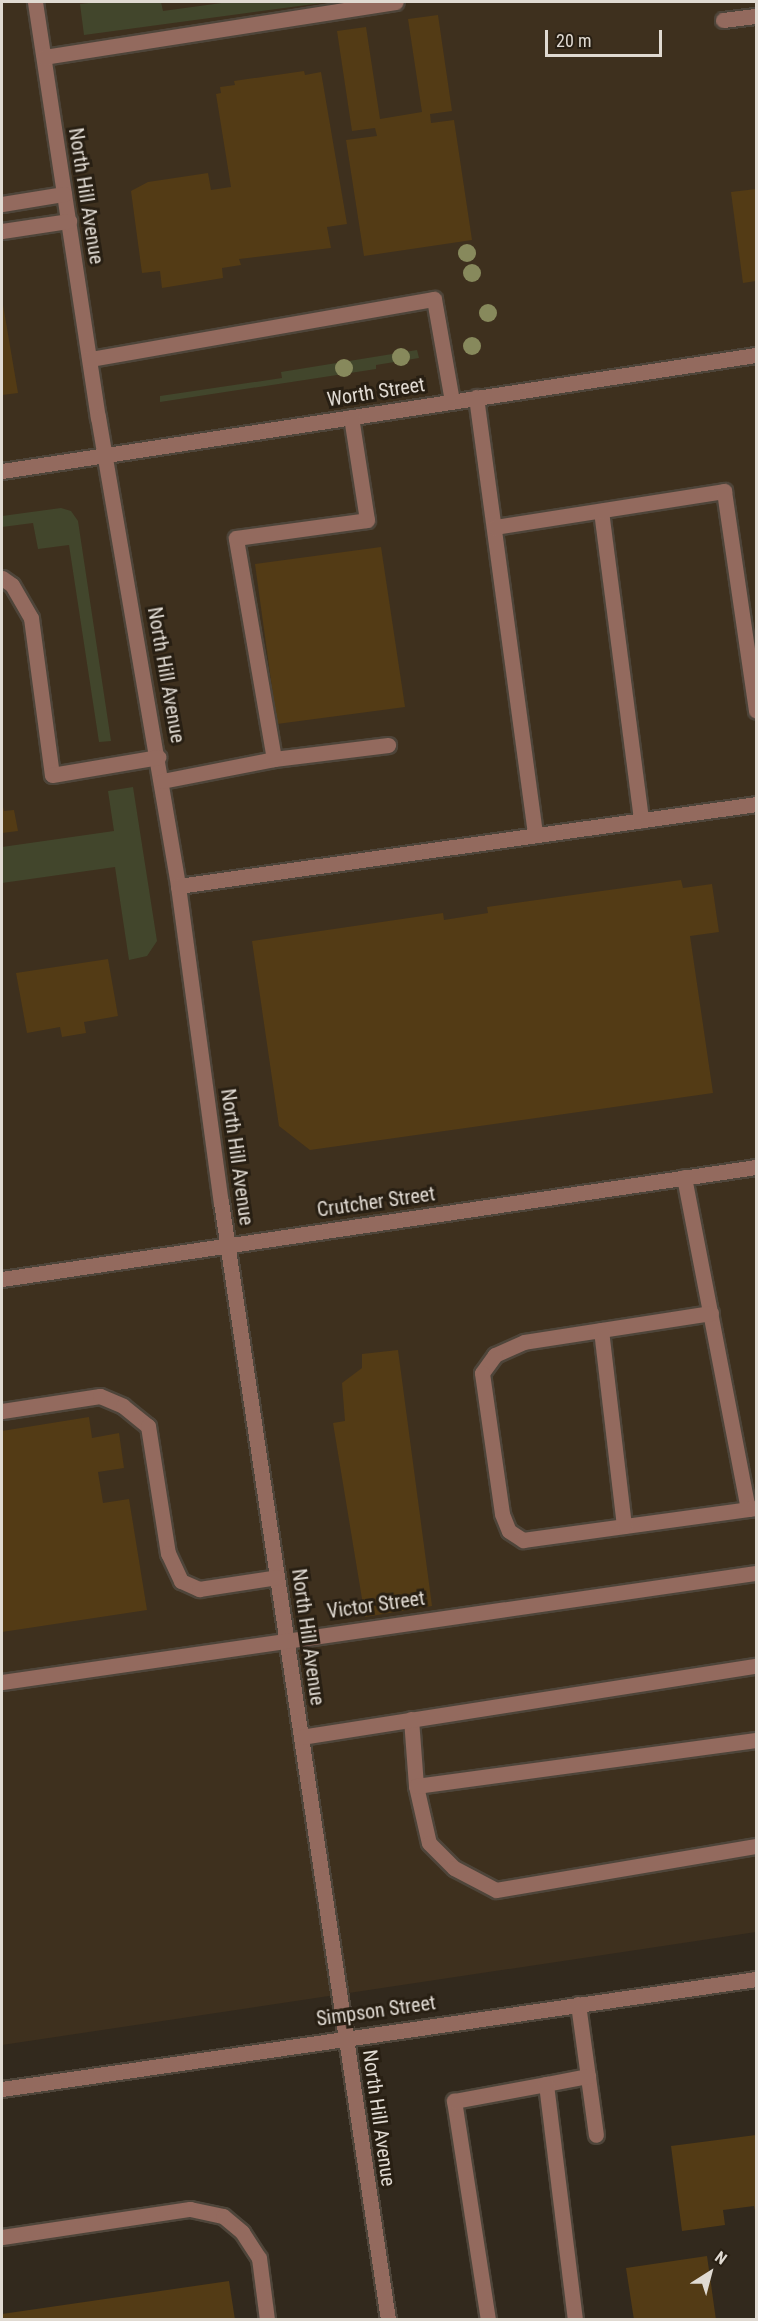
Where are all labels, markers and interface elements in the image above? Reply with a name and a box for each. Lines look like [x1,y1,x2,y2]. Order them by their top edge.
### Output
scale bar [548,18,665,56]
text: 20 m [556,30,591,51]
street label: North Hill Avenue [63,126,109,266]
street label: Worth Street [325,372,427,412]
street label: North Hill Avenue [142,605,190,745]
street label: North Hill Avenue [216,1087,258,1227]
street label: Crutcher Street [315,1182,437,1222]
street label: North Hill Avenue [287,1567,329,1707]
street label: Victor Street [326,1586,426,1624]
street label: Simpson Street [315,1991,437,2031]
street label: North Hill Avenue [358,2048,400,2188]
north arrow [680,2243,740,2303]
text: N [711,2247,730,2269]

